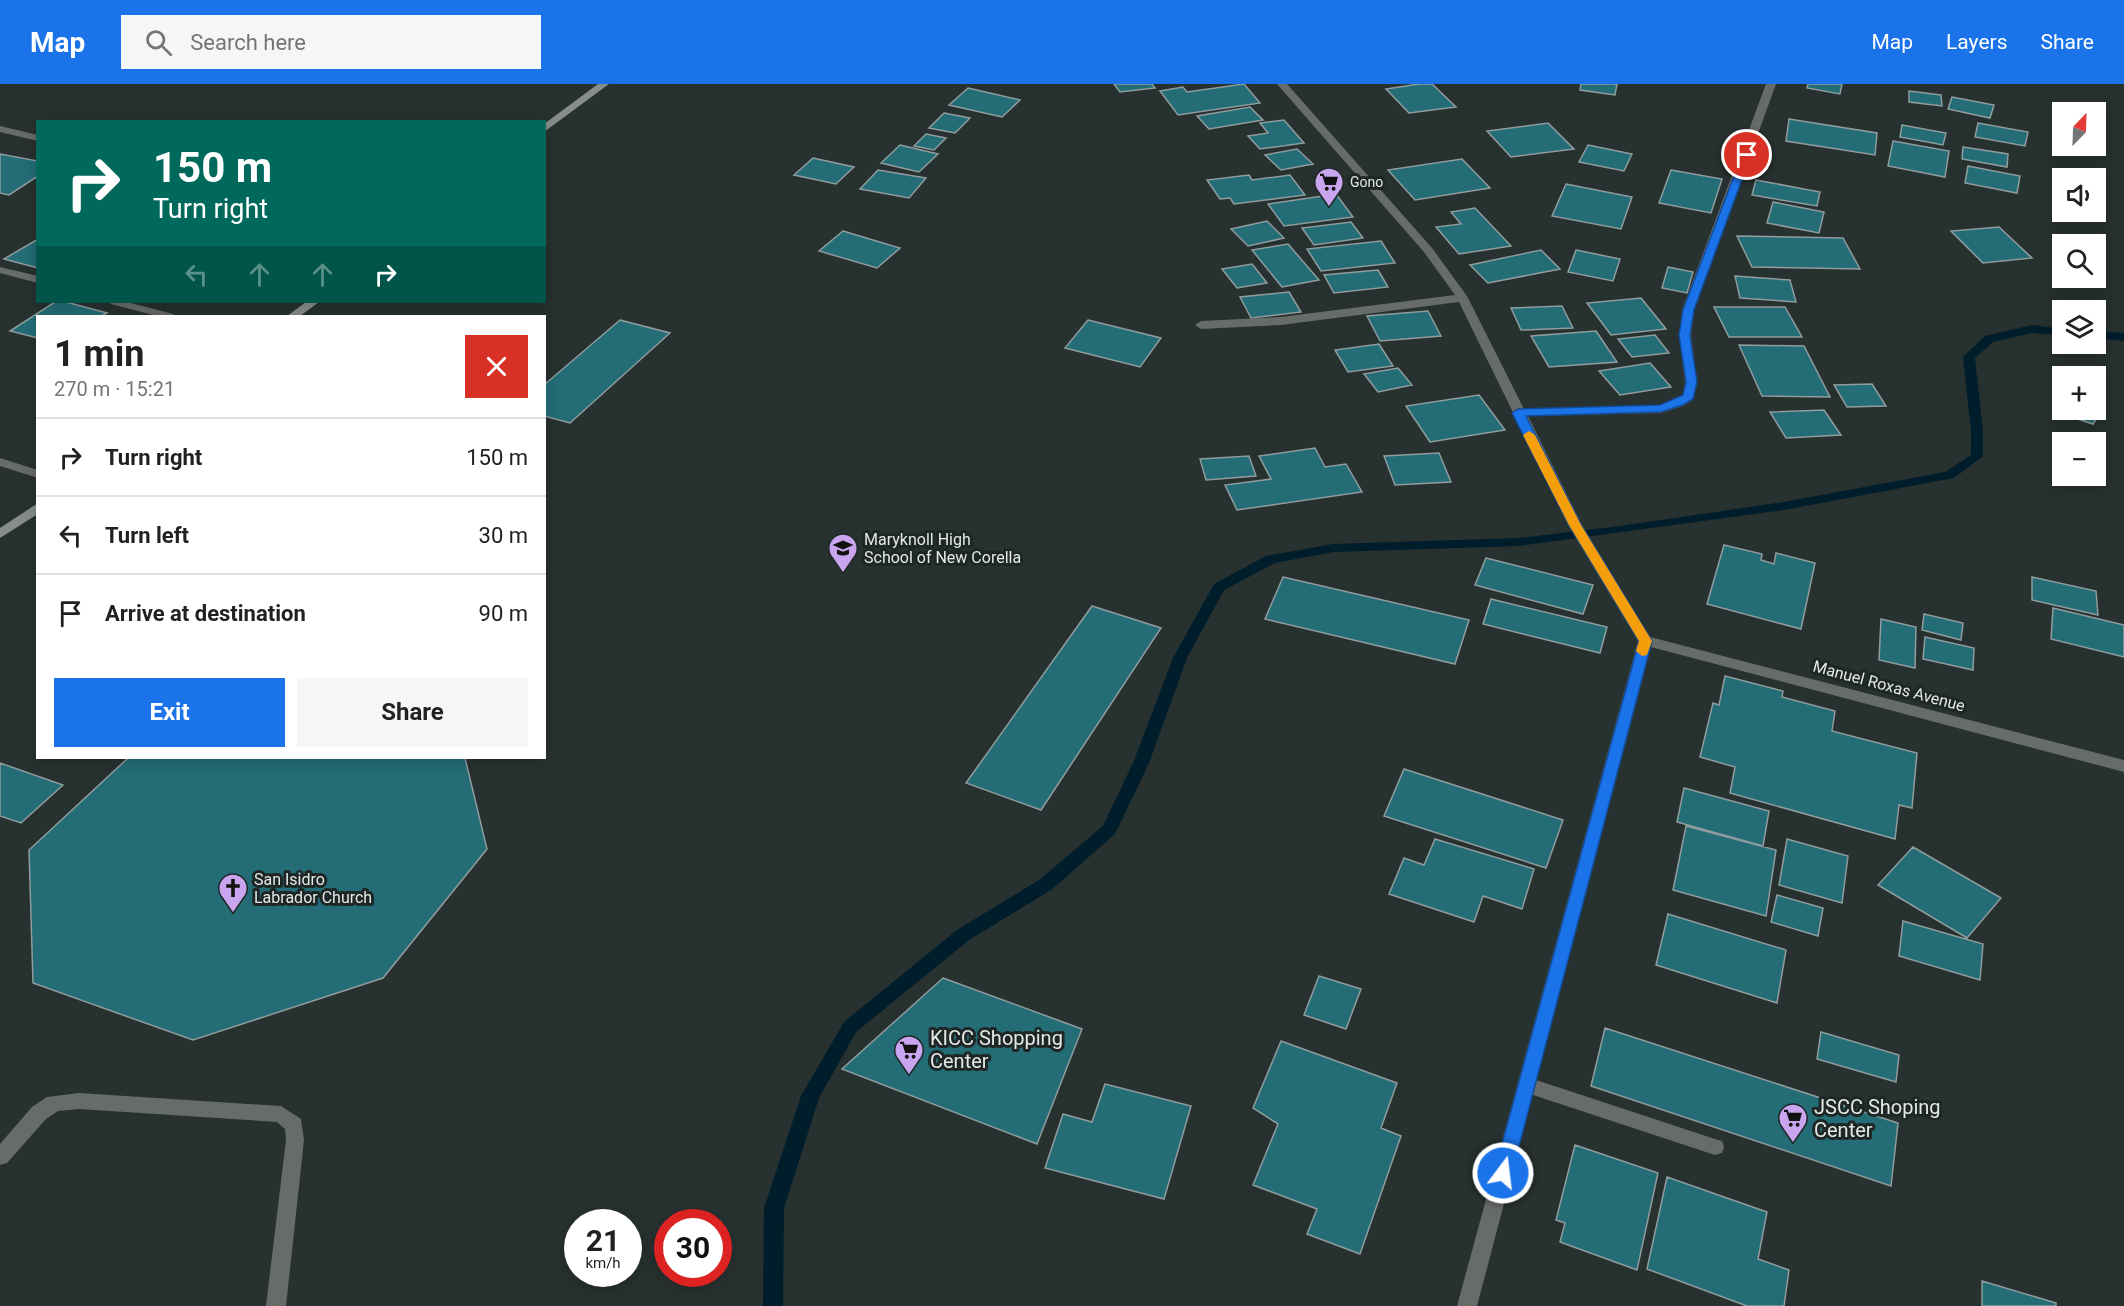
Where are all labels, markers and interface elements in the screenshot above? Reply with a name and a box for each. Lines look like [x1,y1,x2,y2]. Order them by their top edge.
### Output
search box [121,15,541,69]
text: Map [30,26,85,59]
icon: search [142,26,175,59]
text: Search here [190,30,306,55]
text: Map [1871,30,1913,54]
text: Layers [1946,30,2007,54]
text: Share [2040,30,2094,54]
north arrow [2052,102,2106,156]
map controls [2052,102,2106,486]
pin [1721,129,1772,180]
icon: arrive [1730,138,1763,171]
text: 150 m [153,143,272,192]
icon: right [54,144,132,222]
supermarket icon: Gono [1313,166,1345,208]
button: sound [2052,168,2106,222]
place label: Gono [1350,174,1383,190]
text: Turn right [153,193,268,225]
button: search [2052,234,2106,288]
icon: left [180,258,213,291]
icon: ahead [243,258,276,291]
icon: ahead [306,258,339,291]
icon: right [369,258,402,291]
button: layers [2052,300,2106,354]
text: 1 min [54,333,145,375]
button: close [465,335,528,398]
button: + [2052,366,2106,420]
text: 270 m · 15:21 [54,377,175,401]
button: − [2052,432,2106,486]
icon: right [54,441,87,474]
text: Turn right [105,445,202,470]
text: 150 m [466,445,528,470]
icon: left [54,519,87,552]
text: Turn left [105,523,189,548]
text: 30 m [479,523,528,548]
place label: Maryknoll High School of New Corella [864,530,1021,567]
school or university icon: Maryknoll High School of New Corella [827,532,859,574]
icon: arrive [54,597,87,630]
text: Arrive at destination [105,601,306,626]
text: 90 m [479,601,528,626]
street label: Manuel Roxas Avenue [1811,657,1967,715]
button: Exit [54,678,285,747]
button: Share [297,678,528,747]
place label: San Isidro Labrador Church [254,870,372,907]
church icon: San Isidro Labrador Church [217,872,249,914]
place label: KICC Shopping Center [930,1026,1063,1073]
supermarket icon: KICC Shopping Center [893,1034,925,1076]
place label: JSCC Shoping Center [1814,1095,1941,1142]
supermarket icon: JSCC Shoping Center [1777,1102,1809,1144]
position arrow [1471,1141,1535,1205]
speed limit sign: 30 [654,1209,732,1287]
text: 21 [586,1223,620,1258]
text: km/h [585,1254,621,1272]

